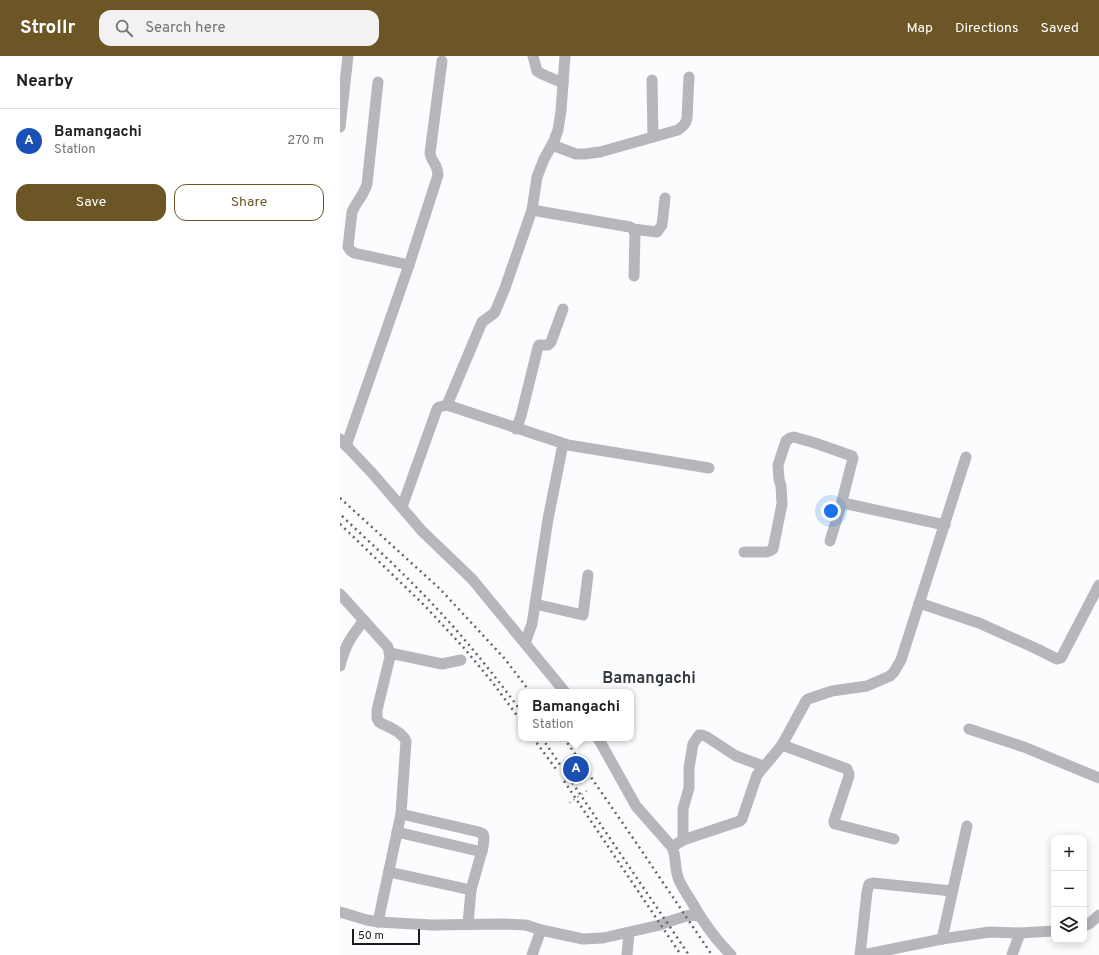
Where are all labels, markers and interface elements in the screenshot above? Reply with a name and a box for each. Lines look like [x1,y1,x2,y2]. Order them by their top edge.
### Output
search box [99,10,379,46]
text: Strollr [20,16,75,40]
icon: search [113,17,135,39]
text: Search here [145,19,225,38]
text: Map [907,20,933,37]
text: Directions [955,20,1019,37]
text: Saved [1041,20,1079,37]
text: Nearby [16,71,73,93]
text: Bamangachi [54,123,142,142]
text: A [24,133,34,149]
text: 270 m [287,133,324,149]
text: Station [54,142,96,158]
button: Save [16,184,166,221]
button: Share [174,184,324,221]
your location [821,501,841,521]
district label: Bamangachi [602,669,696,689]
popup [518,689,634,741]
text: Bamangachi [532,698,620,717]
text: Station [532,717,574,733]
pin: A [563,754,589,784]
map controls [1051,835,1087,943]
button: + [1051,835,1087,871]
button: − [1051,871,1087,907]
button: layers [1051,907,1087,943]
scale bar [352,927,420,946]
text: 50 m [358,929,384,943]

